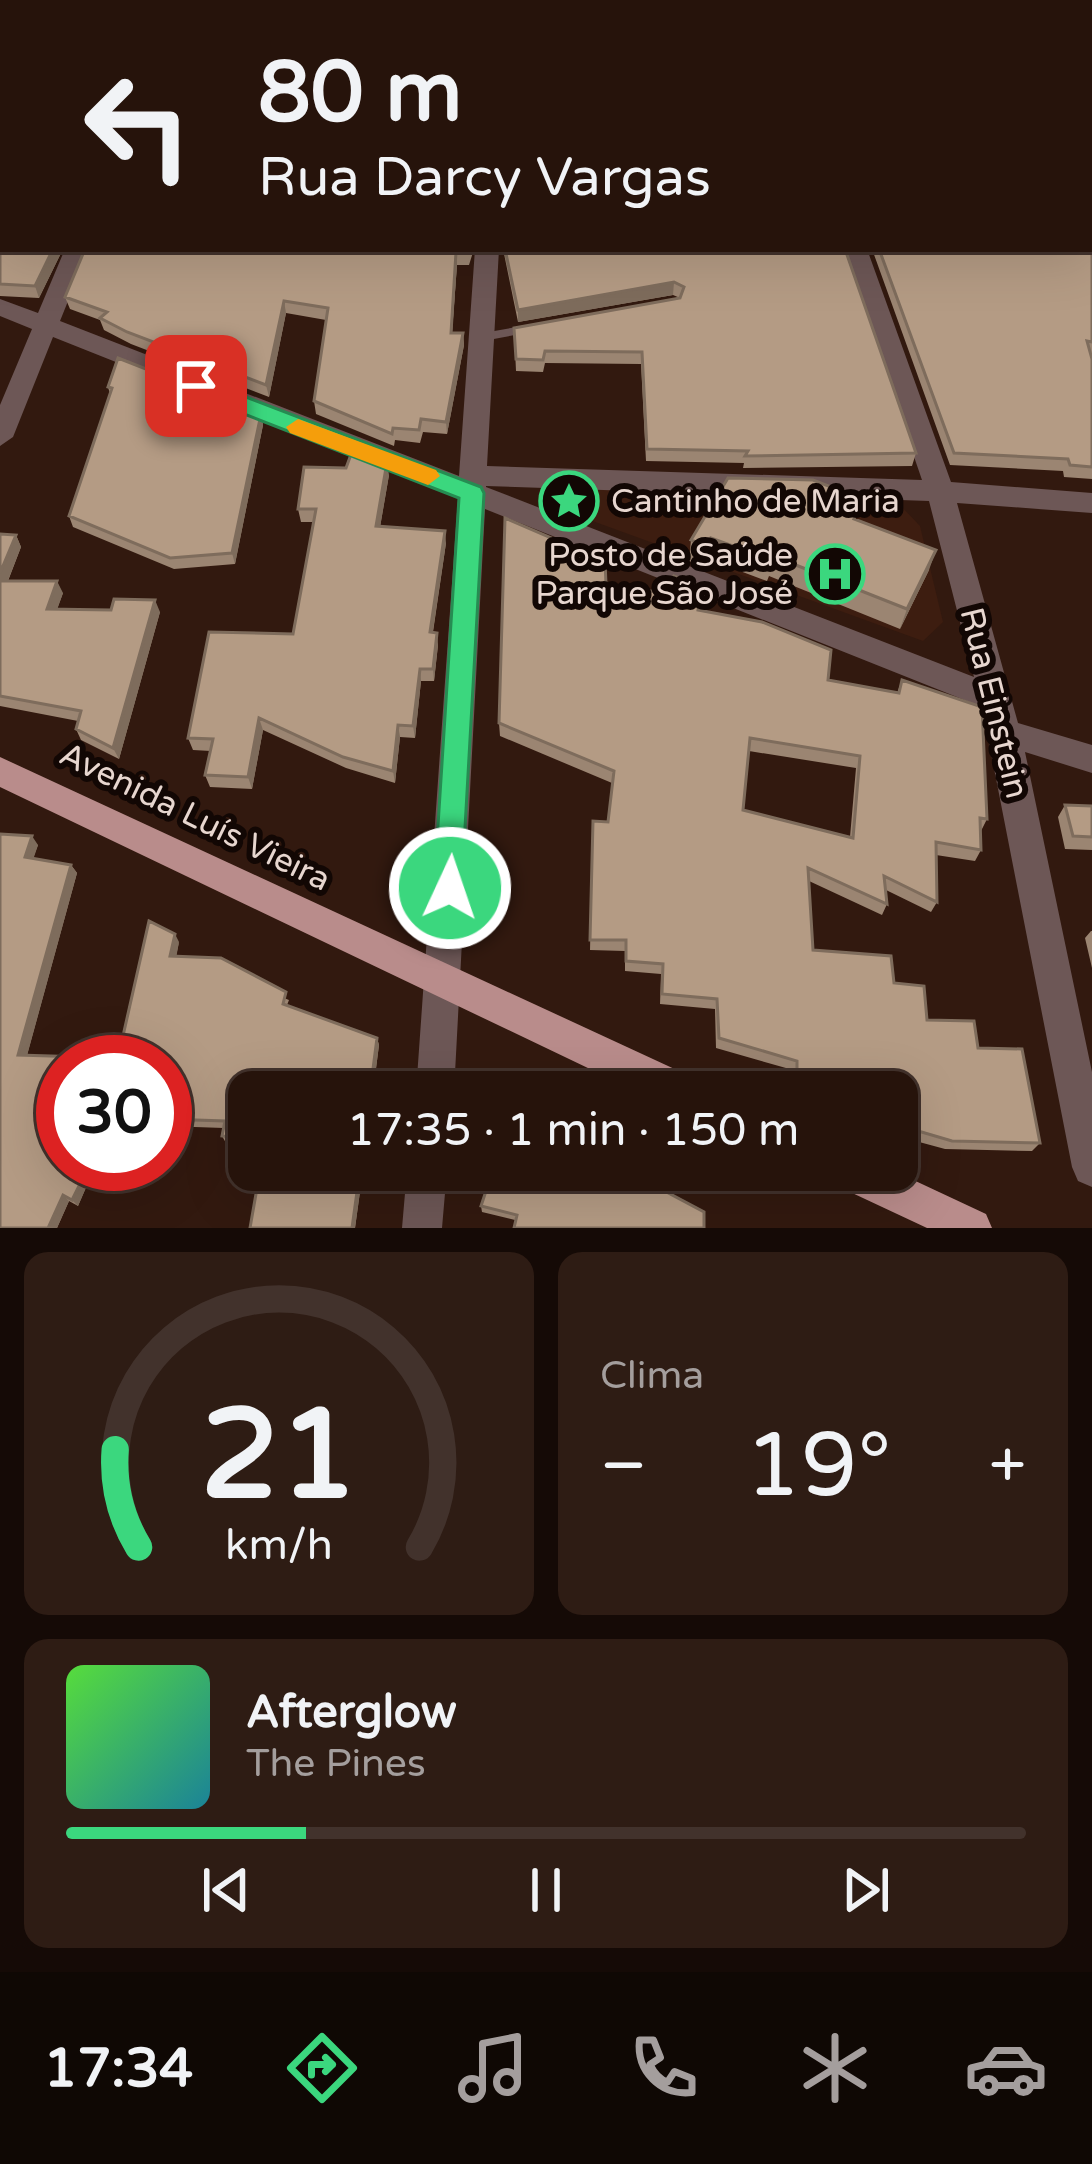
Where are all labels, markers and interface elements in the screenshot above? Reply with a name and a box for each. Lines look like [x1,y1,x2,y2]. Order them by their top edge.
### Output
text: 80 m [258,43,462,144]
icon: left [60,48,216,204]
text: Rua Darcy Vargas [258,145,711,210]
pin [145,335,247,437]
icon: arrive [163,353,229,419]
place icon: Cantinho de Maria [538,470,600,532]
place label: Cantinho de Maria [611,482,900,521]
place label: Posto de Saúde Parque São José [535,536,793,613]
hospital icon: Posto de Saúde Parque São José [804,543,866,605]
street label: Rua Einstein [951,604,1037,802]
street label: Avenida Luís Vieira [53,735,337,899]
position arrow [387,825,513,951]
speed limit sign: 30 [36,1035,192,1191]
text: 17:35 · 1 min · 150 m [347,1104,799,1158]
text: Clima [600,1352,704,1399]
text: 21 [201,1381,357,1532]
text: 19° [744,1412,891,1521]
text: − [600,1426,647,1506]
text: + [989,1426,1026,1506]
text: km/h [225,1519,333,1570]
text: Afterglow [246,1686,457,1740]
text: The Pines [246,1740,426,1787]
icon: previous [193,1857,259,1923]
icon: pause [513,1857,579,1923]
icon: next [833,1857,899,1923]
icon: directions [280,2026,364,2110]
icon: music [451,2026,535,2110]
icon: phone [622,2026,706,2110]
icon: climate [793,2026,877,2110]
icon: car [964,2026,1048,2110]
text: 17:34 [44,2036,193,2101]

